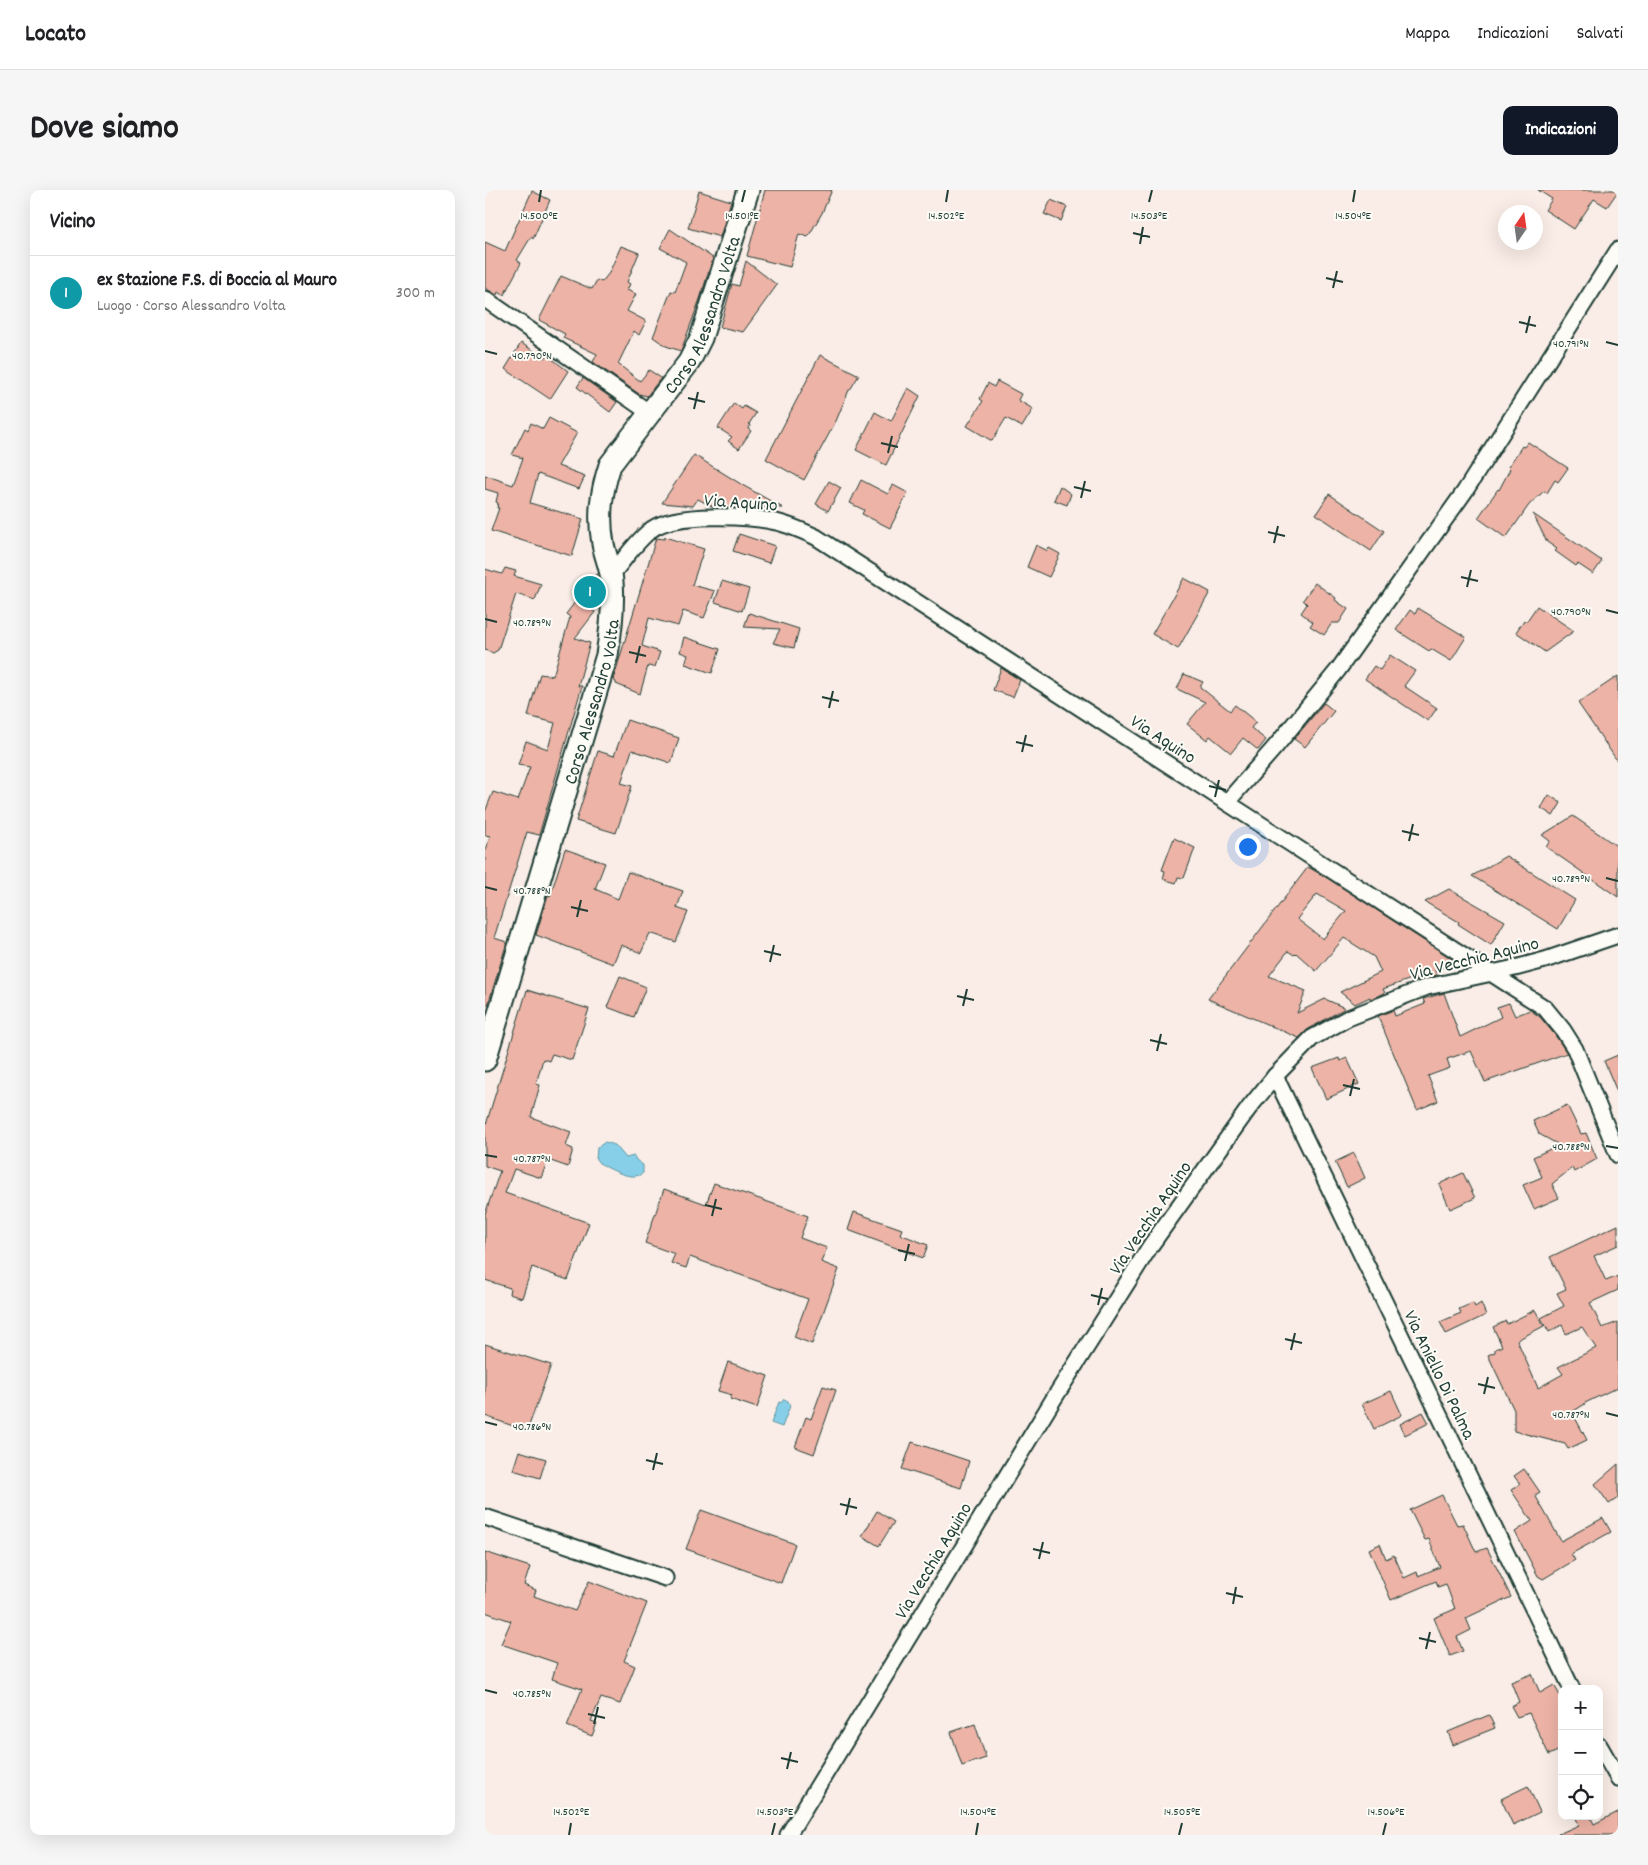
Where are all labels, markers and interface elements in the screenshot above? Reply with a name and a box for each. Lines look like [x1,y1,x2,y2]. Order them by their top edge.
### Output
text: Locato [25,18,86,52]
text: Mappa [1405,22,1449,47]
text: Indicazioni [1477,22,1548,47]
text: Salvati [1576,22,1623,47]
text: Dove siamo [30,105,179,155]
button: Indicazioni [1503,106,1618,155]
north arrow [1498,205,1543,250]
text: Vicino [50,208,95,238]
text: 14.500°E [520,208,558,225]
text: 14.501°E [725,208,759,225]
text: 14.502°E [928,208,965,225]
text: 14.503°E [1131,208,1168,225]
text: 14.504°E [1335,208,1372,225]
street label: Corso Alessandro Volta [659,232,750,401]
text: ex Stazione F.S. di Boccia al Mauro [97,268,337,295]
text: 1 [64,282,68,305]
text: 300 m [396,282,435,305]
text: Luogo · Corso Alessandro Volta [97,295,285,318]
text: 40.791°N [1553,336,1589,353]
text: 40.790°N [512,348,552,365]
street label: Via Aquino [703,488,778,521]
pin: 1 [574,573,606,611]
text: 40.790°N [1551,604,1591,621]
text: 40.789°N [513,615,551,632]
street label: Corso Alessandro Volta [559,617,629,788]
street label: Via Aquino [1124,710,1200,772]
your location [1235,834,1261,860]
text: 40.789°N [1552,871,1590,888]
text: 40.788°N [513,883,551,900]
street label: Via Vecchia Aquino [1408,931,1542,989]
text: 40.788°N [1552,1139,1590,1156]
text: 40.787°N [513,1151,551,1168]
street label: Via Vecchia Aquino [1104,1157,1200,1281]
street label: Via Aniello Di Palma [1395,1307,1481,1446]
text: 40.787°N [1552,1407,1590,1424]
text: 40.786°N [513,1419,551,1436]
street label: Via Vecchia Aquino [889,1498,981,1625]
map controls [1558,1685,1603,1820]
button: + [1558,1685,1603,1730]
text: 40.785°N [513,1686,551,1703]
button: − [1558,1730,1603,1775]
button: locate [1558,1775,1603,1820]
text: 14.502°E [553,1804,590,1821]
text: 14.503°E [757,1804,794,1821]
text: 14.504°E [960,1804,997,1821]
text: 14.505°E [1164,1804,1201,1821]
text: 14.506°E [1368,1804,1405,1821]

